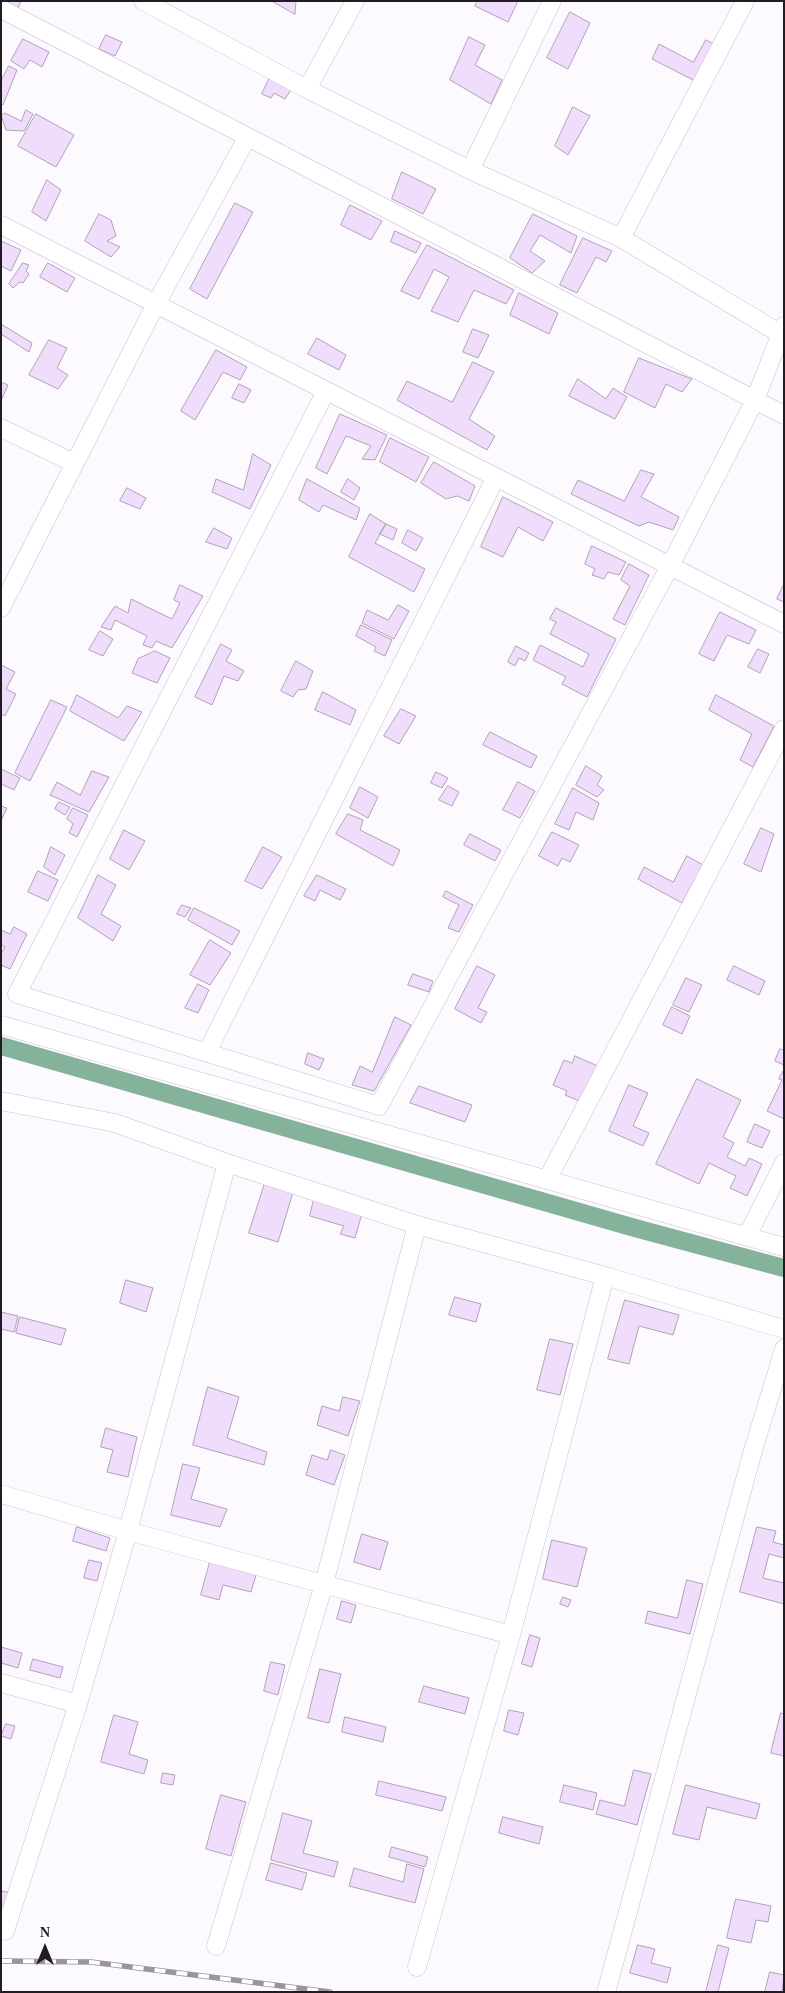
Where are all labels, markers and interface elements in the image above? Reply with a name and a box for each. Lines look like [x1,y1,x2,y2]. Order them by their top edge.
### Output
north arrow [20,1923,70,1973]
text: N [40,1925,50,1940]

